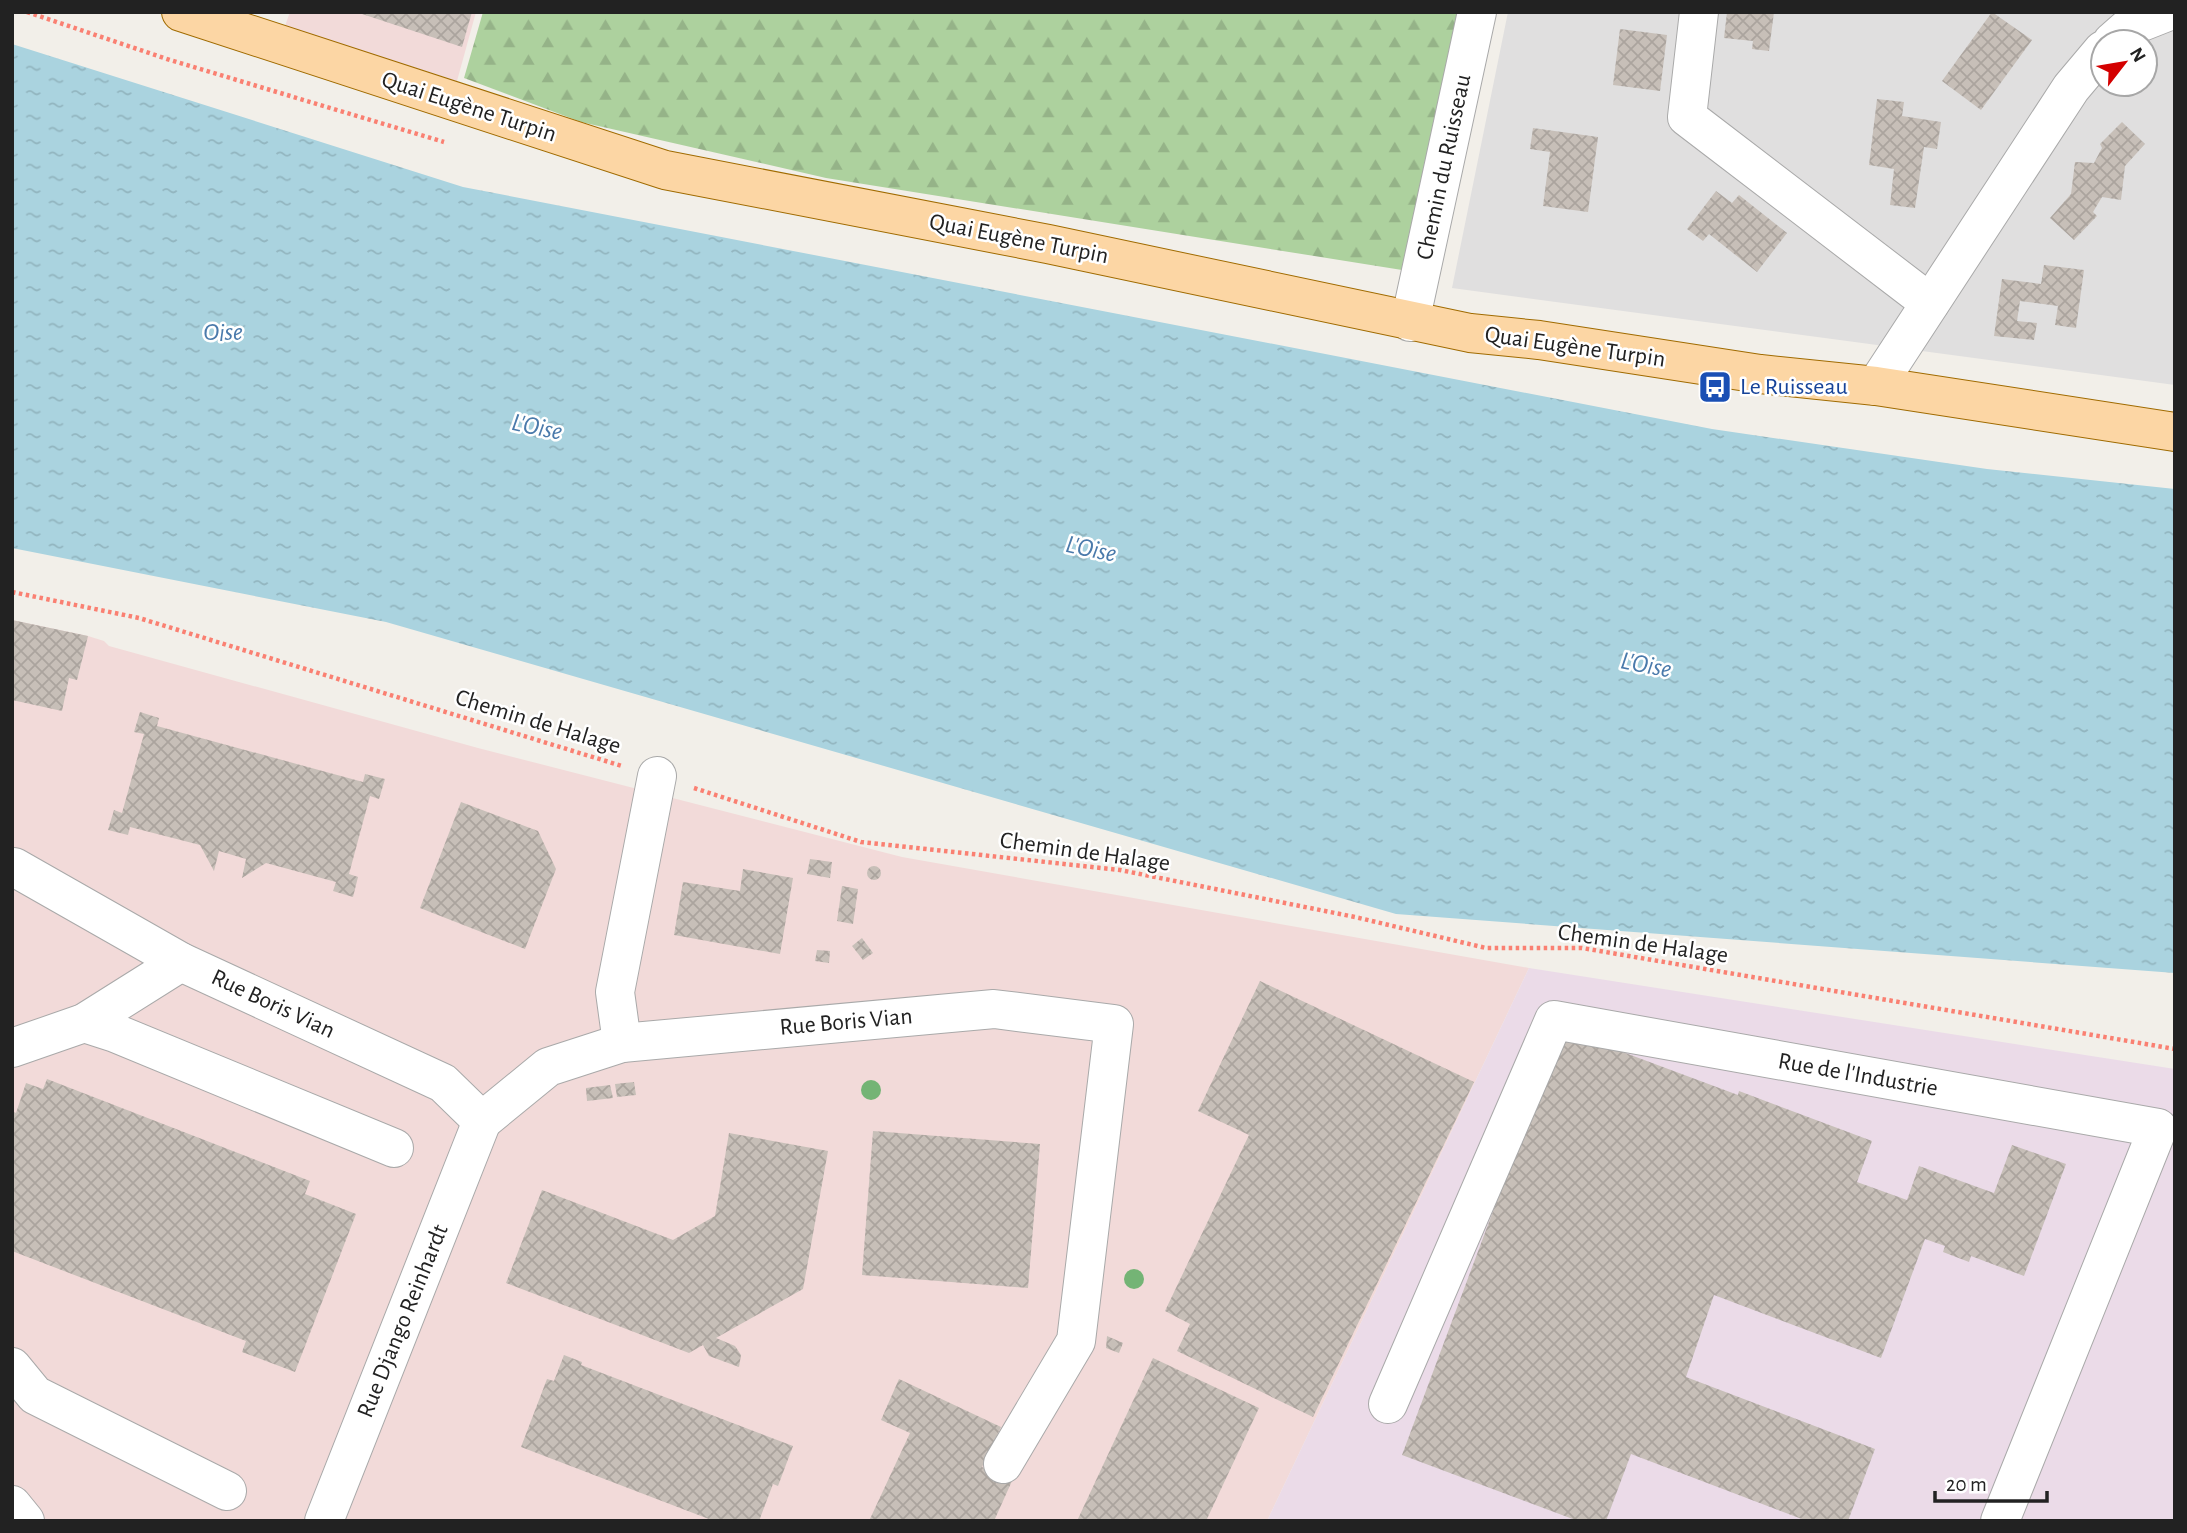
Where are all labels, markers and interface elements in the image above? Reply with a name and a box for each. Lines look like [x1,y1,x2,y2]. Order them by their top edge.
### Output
north arrow [2089,28,2159,98]
text: N [2126,44,2149,66]
street label: Quai Eugène Turpin [379,67,559,147]
street label: Chemin du Ruisseau [1413,72,1475,262]
street label: Quai Eugène Turpin [927,210,1111,268]
water label: Oise [203,319,243,345]
street label: Quai Eugène Turpin [1483,322,1667,372]
bus stop icon: Le Ruisseau [1696,368,1734,406]
place label: Le Ruisseau [1740,375,1848,399]
water label: L'Oise [509,409,565,445]
water label: L'Oise [1063,531,1119,567]
water label: L'Oise [1618,647,1674,683]
street label: Chemin de Halage [452,685,624,759]
street label: Chemin de Halage [998,828,1172,876]
street label: Chemin de Halage [1556,920,1730,968]
street label: Rue Boris Vian [208,965,338,1043]
street label: Rue Boris Vian [779,1004,913,1040]
street label: Rue de l'Industrie [1776,1049,1940,1101]
street label: Rue Django Reinhardt [353,1221,453,1421]
scale bar [1935,1460,2047,1504]
text: 20 m [1946,1474,1987,1495]

